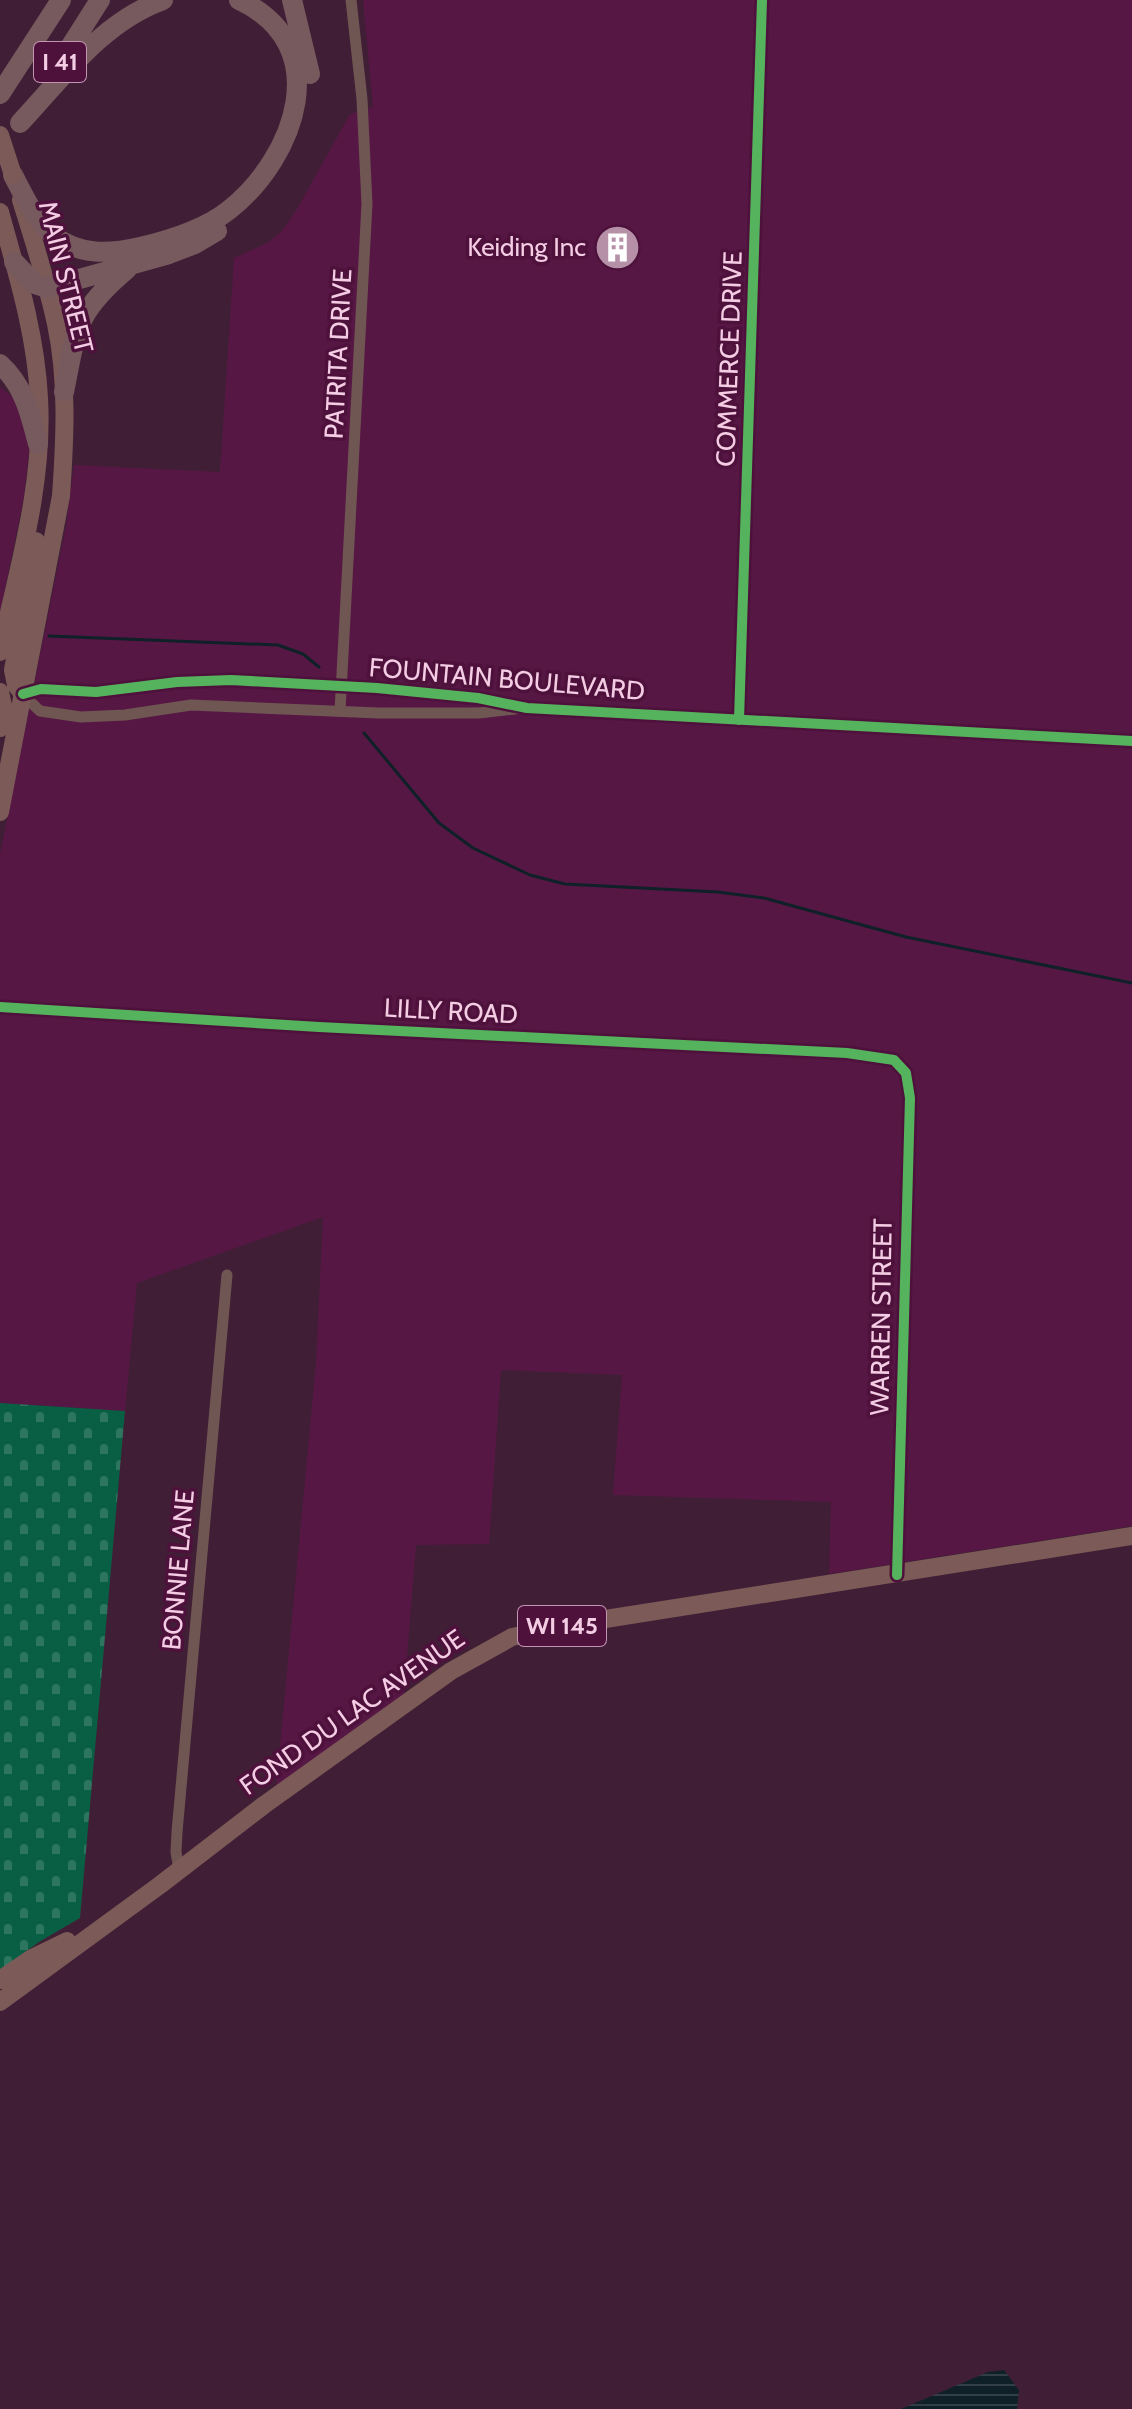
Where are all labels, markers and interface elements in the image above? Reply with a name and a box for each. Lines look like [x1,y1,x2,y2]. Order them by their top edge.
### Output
road number: I 41 [34,42,86,82]
street label: MAIN STREET [32,198,100,356]
building icon: Keiding Inc [593,223,641,271]
place label: Keiding Inc [467,231,586,263]
street label: COMMERCE DRIVE [709,251,749,467]
street label: PATRITA DRIVE [318,268,358,440]
street label: FOUNTAIN BOULEVARD [368,651,646,707]
street label: LILLY ROAD [383,992,519,1030]
street label: WARREN STREET [863,1218,899,1416]
street label: BONNIE LANE [155,1489,201,1651]
road number: WI 145 [518,1606,606,1646]
street label: FOND DU LAC AVENUE [233,1622,471,1802]

